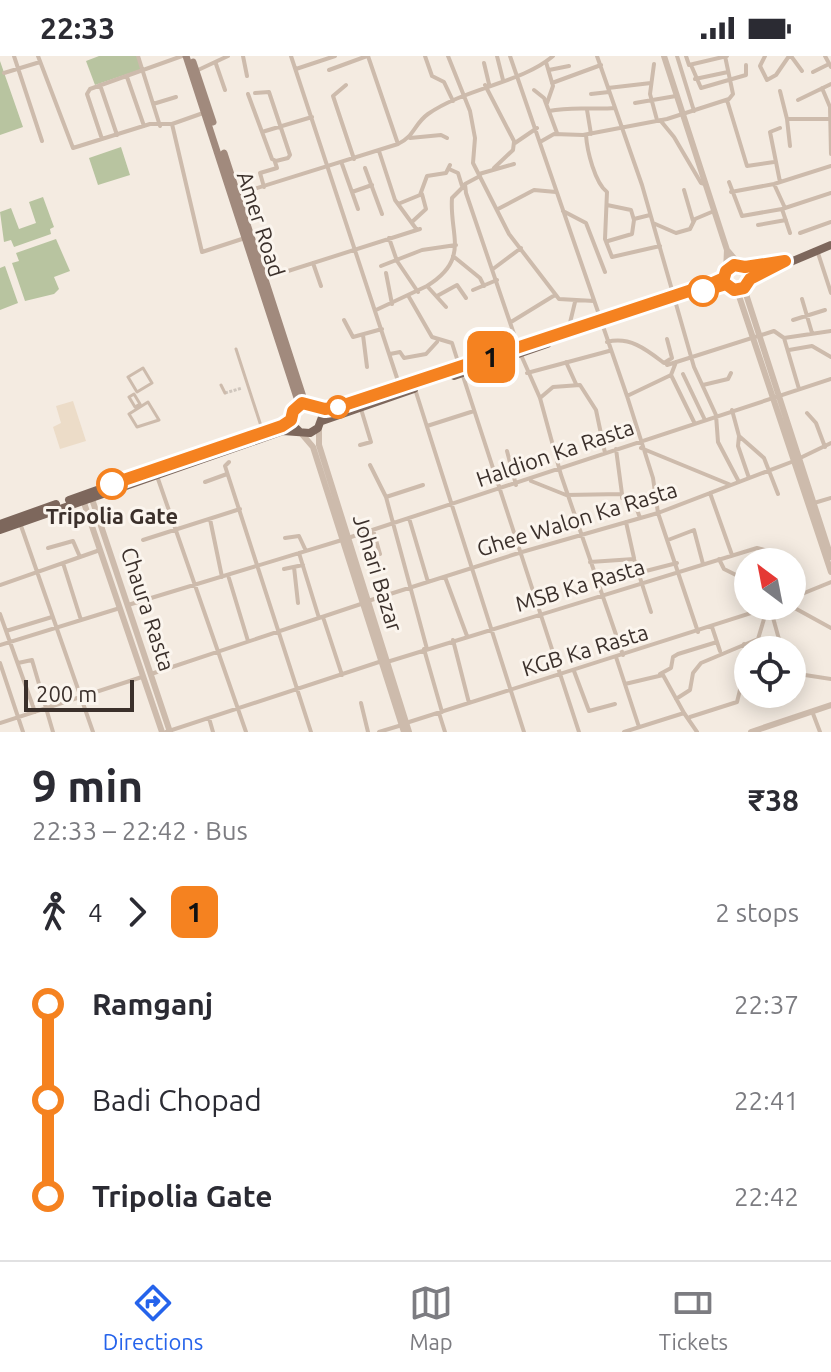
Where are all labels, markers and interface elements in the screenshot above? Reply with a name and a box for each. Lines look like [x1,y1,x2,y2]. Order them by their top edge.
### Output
text: 22:33 [40,11,115,45]
street label: Amer Road [233,168,290,280]
unlabelled marker [688,276,718,306]
line badge: 1 [465,331,517,383]
text: 1 [483,341,499,372]
unlabelled marker [327,396,349,418]
street label: Haldion Ka Rasta [473,414,637,491]
marker: Tripolia Gate [97,469,127,499]
street label: Ghee Walon Ka Rasta [474,476,680,561]
place label: Tripolia Gate [46,503,178,528]
street label: Johari Bazar [349,511,408,635]
street label: Chaura Rasta [117,544,180,674]
north arrow [734,548,806,620]
map controls [734,548,806,708]
street label: MSB Ka Rasta [512,553,647,616]
street label: KGB Ka Rasta [519,618,651,681]
button: locate [734,636,806,708]
scale bar [24,676,134,712]
text: 200 m [36,681,97,706]
text: 9 min [32,761,143,810]
text: ₹38 [748,783,799,817]
text: 22:33 – 22:42 · Bus [32,816,248,845]
icon: walk [32,890,76,934]
icon: forward [115,890,159,934]
text: 1 [187,896,202,927]
text: 4 [88,898,103,927]
text: 2 stops [715,898,799,927]
text: Ramganj [92,987,213,1021]
text: 22:37 [734,990,799,1019]
text: Badi Chopad [92,1083,262,1117]
text: 22:41 [734,1086,799,1115]
text: Tripolia Gate [92,1179,273,1213]
text: 22:42 [734,1182,799,1211]
tab: Directions [103,1281,203,1354]
tab: Map [409,1281,453,1354]
tab: Tickets [659,1281,728,1354]

